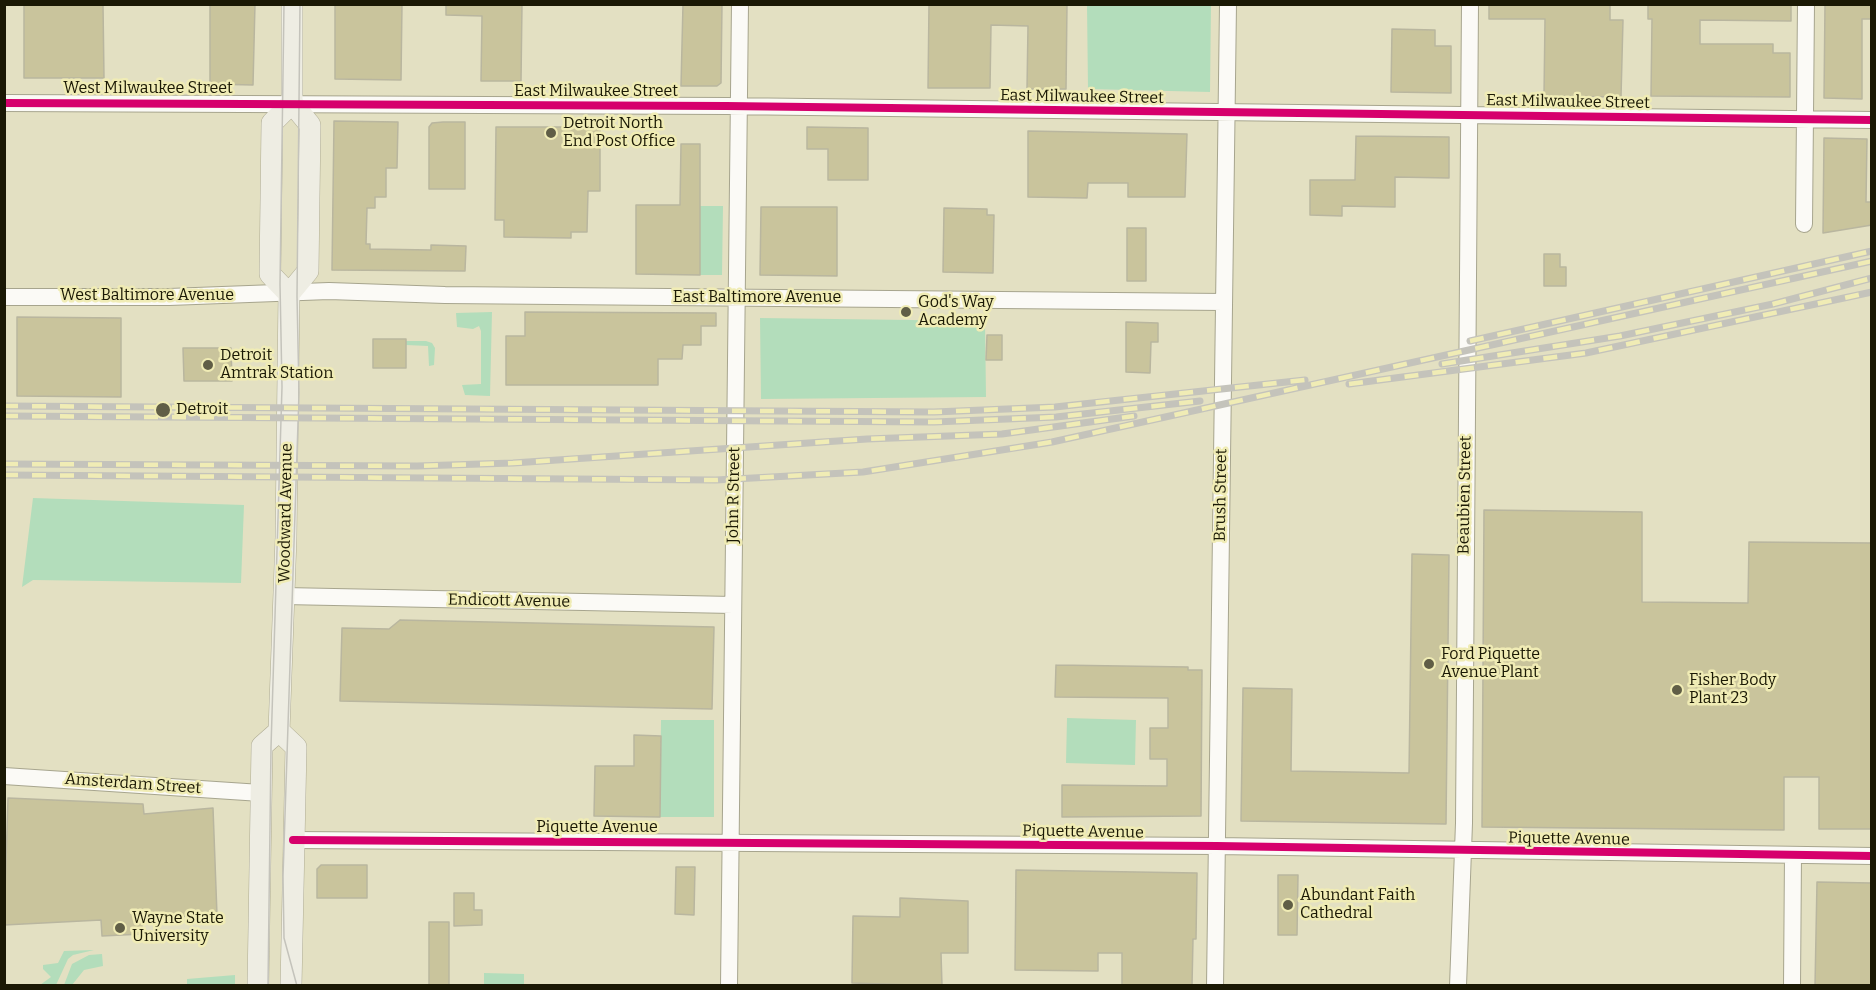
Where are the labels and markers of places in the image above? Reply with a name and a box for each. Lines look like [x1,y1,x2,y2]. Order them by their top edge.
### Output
place label: Detroit North End Post Office [563,114,675,152]
marker: Detroit North End Post Office [544,126,558,140]
place label: God's Way Academy [918,293,994,331]
marker: God's Way Academy [899,305,913,319]
place label: Detroit Amtrak Station [220,346,333,384]
marker: Detroit Amtrak Station [201,358,215,372]
place label: Detroit [176,400,228,420]
marker: Detroit [154,401,172,419]
place label: Ford Piquette Avenue Plant [1441,645,1540,683]
marker: Ford Piquette Avenue Plant [1422,657,1436,671]
place label: Fisher Body Plant 23 [1689,671,1776,709]
marker: Fisher Body Plant 23 [1670,683,1684,697]
place label: Abundant Faith Cathedral [1300,886,1415,924]
marker: Abundant Faith Cathedral [1281,898,1295,912]
place label: Wayne State University [132,909,224,947]
marker: Wayne State University [113,921,127,935]

